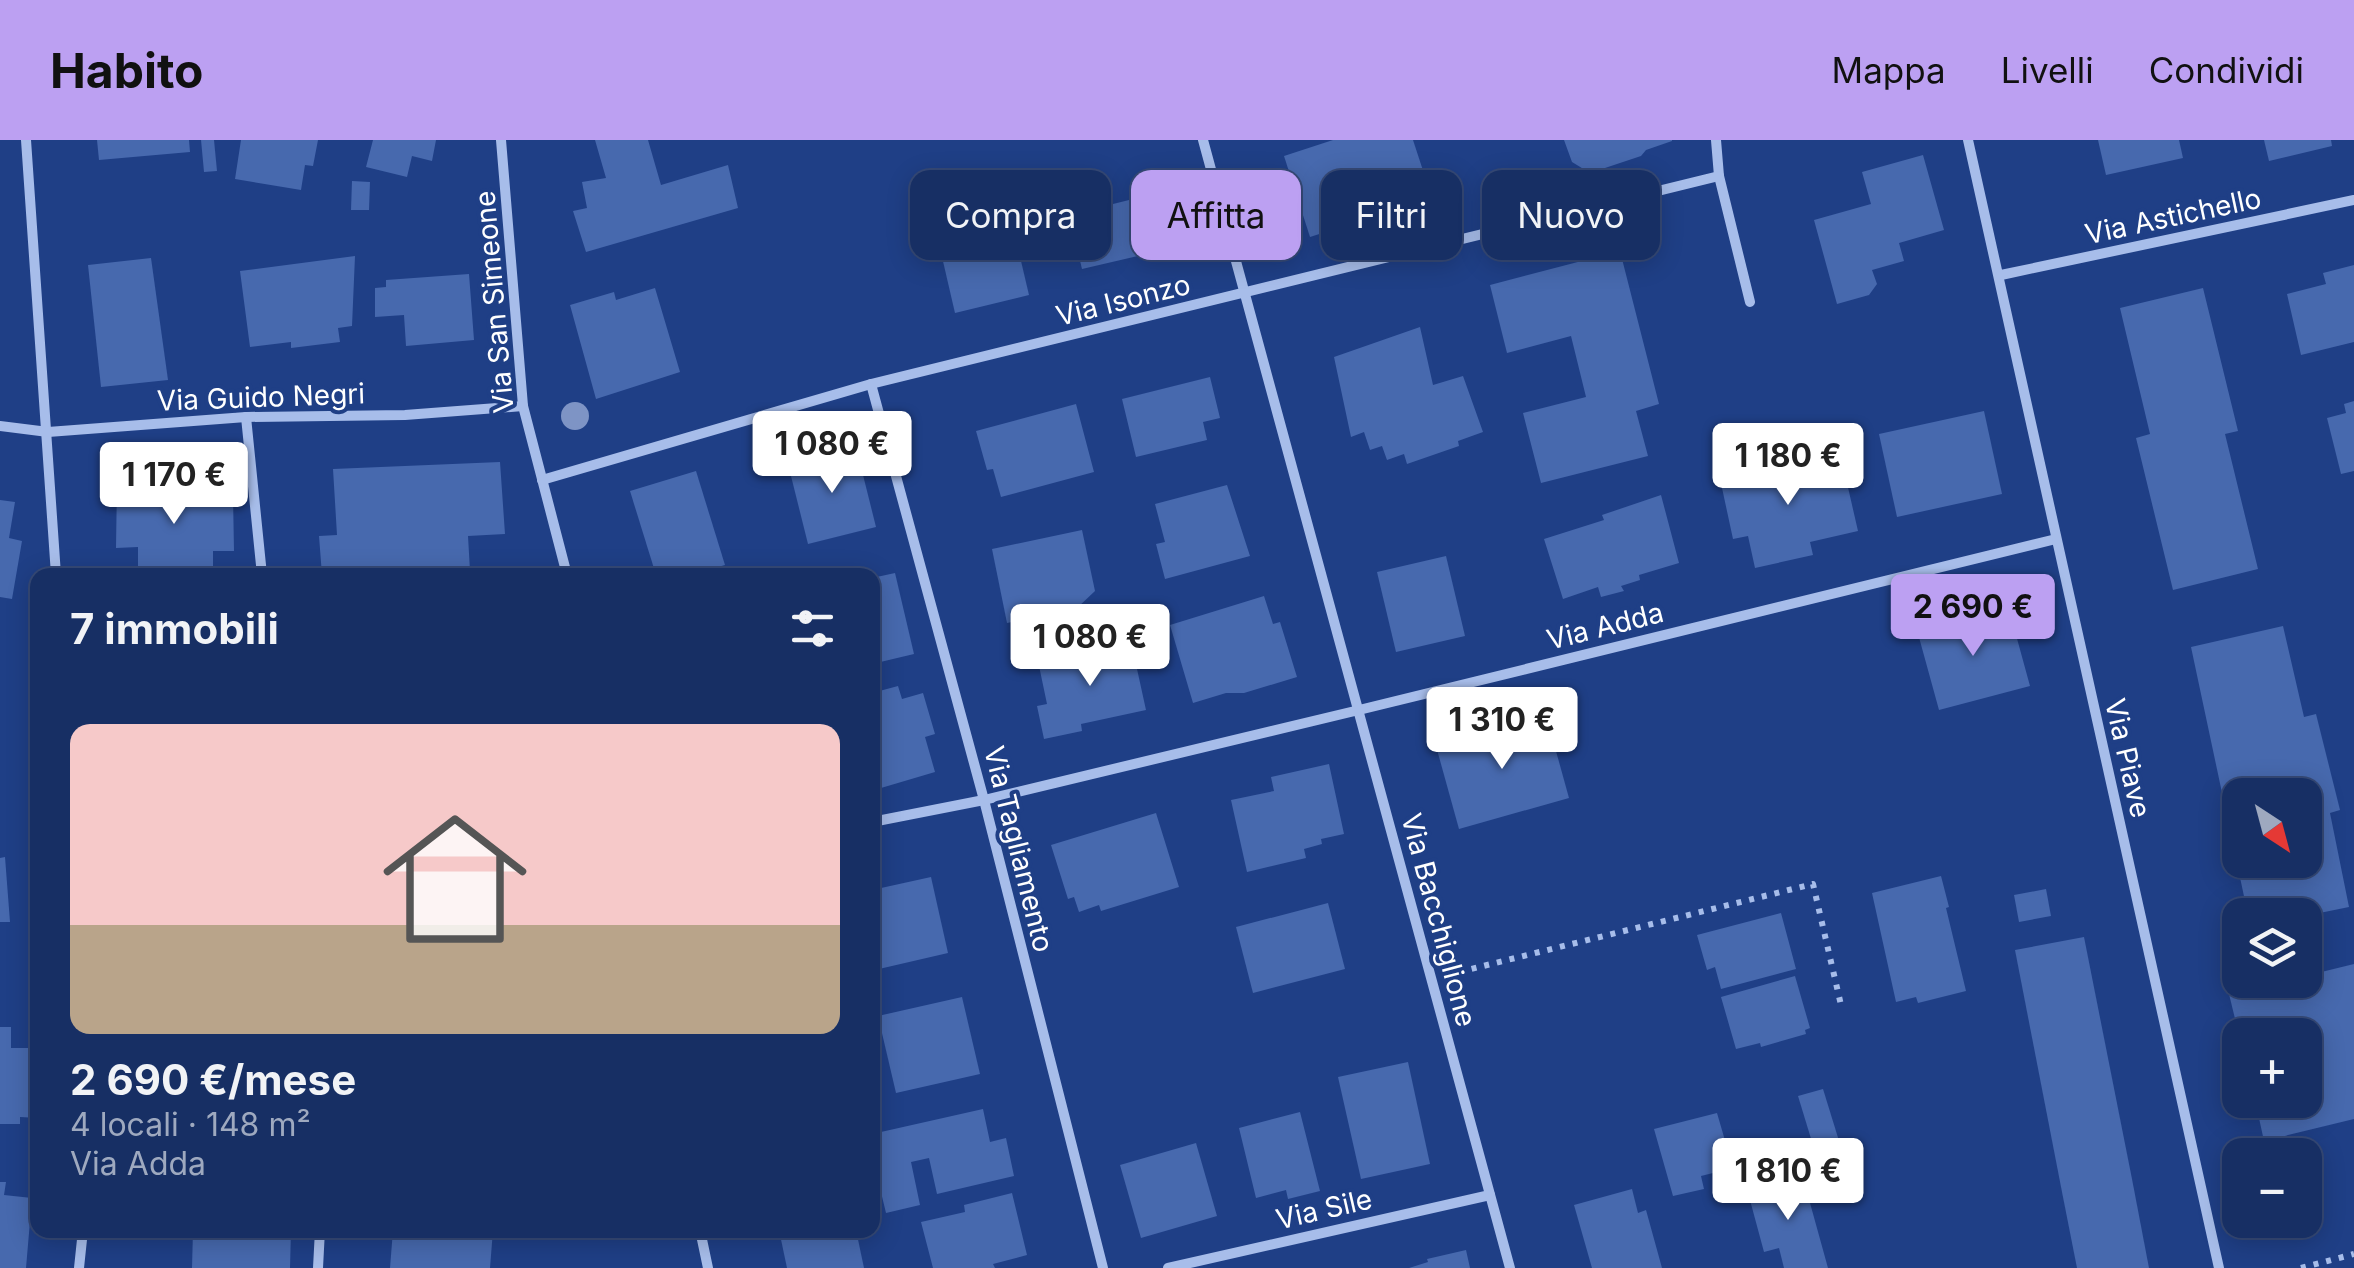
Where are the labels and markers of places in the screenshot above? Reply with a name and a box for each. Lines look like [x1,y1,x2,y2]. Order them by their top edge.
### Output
pin: 1 080 € [740,411,924,496]
pin: 1 180 € [1696,423,1880,508]
pin: 1 170 € [82,442,266,527]
pin: 2 690 € [1881,574,2065,659]
pin: 1 080 € [998,604,1182,689]
pin: 1 310 € [1410,687,1594,772]
pin: 1 810 € [1696,1138,1880,1223]

